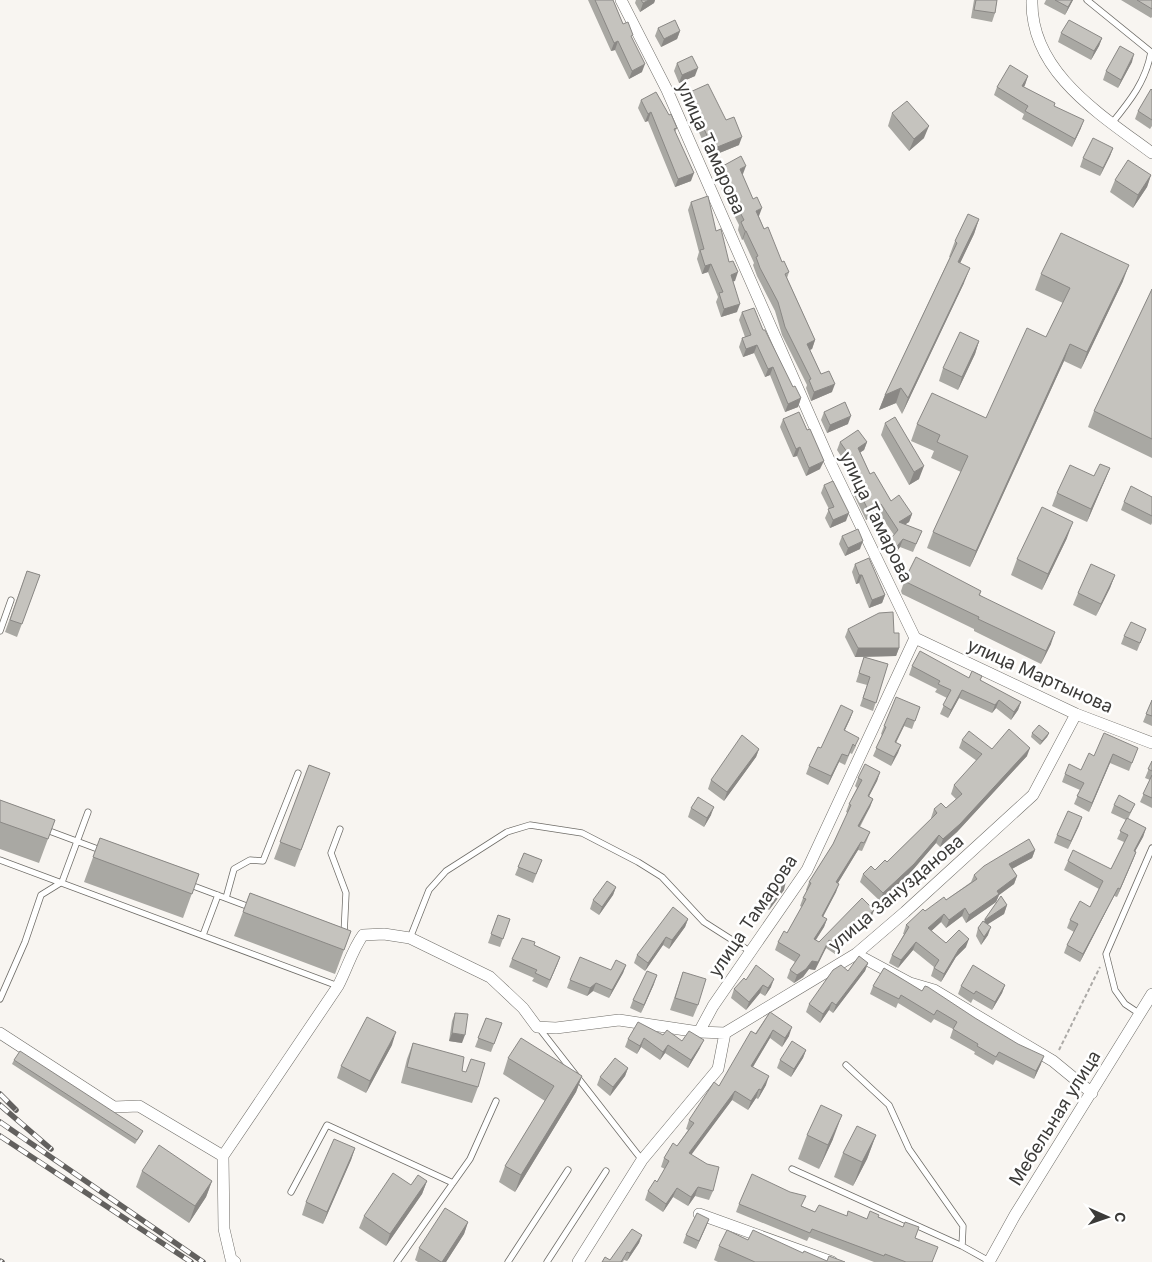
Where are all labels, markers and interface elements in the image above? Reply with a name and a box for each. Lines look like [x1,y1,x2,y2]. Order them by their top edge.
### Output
street label: улица Тамарова [673,78,750,217]
street label: улица Тамарова [836,448,917,586]
street label: улица Мартынова [964,634,1116,717]
street label: улица Занузданова [824,830,967,955]
street label: улица Тамарова [704,851,801,981]
street label: Мебельная улица [1005,1046,1105,1189]
north arrow [1082,1192,1132,1242]
text: С [1112,1212,1129,1223]

